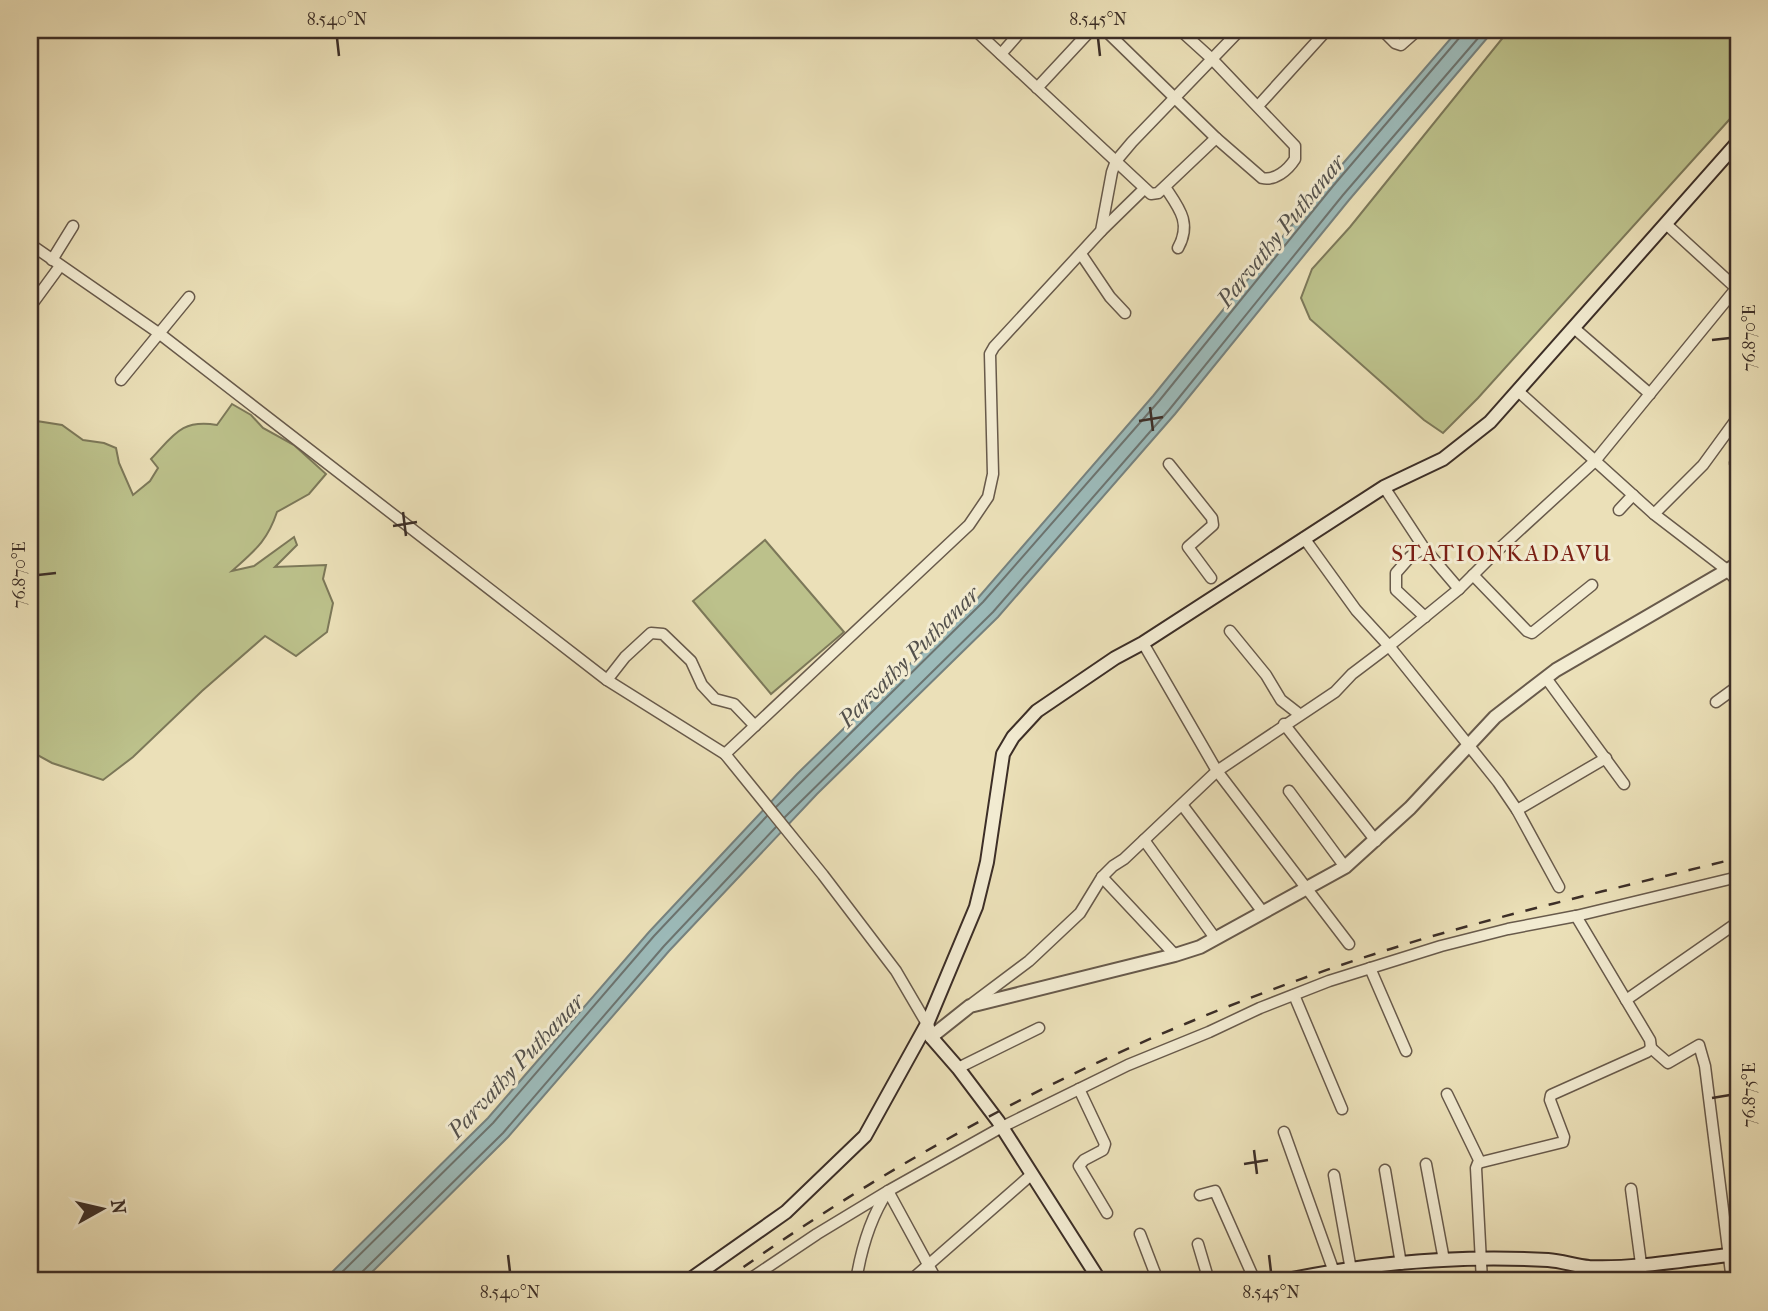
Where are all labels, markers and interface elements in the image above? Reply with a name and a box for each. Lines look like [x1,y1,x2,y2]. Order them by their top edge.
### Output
text: 8.540°N [307,9,368,30]
text: 8.545°N [1069,9,1127,30]
water label: Parvathy Puthanar [1211,148,1352,313]
text: 76.870°E [1739,304,1760,372]
district label: STATIONKADAVU [1391,540,1613,567]
text: 76.870°E [9,541,30,609]
water label: Parvathy Puthanar [832,580,986,734]
water label: Parvathy Puthanar [441,987,591,1145]
text: 76.875°E [1739,1063,1760,1127]
north arrow [66,1174,136,1244]
text: N [106,1198,130,1216]
text: 8.540°N [480,1282,541,1303]
text: 8.545°N [1242,1282,1300,1303]

